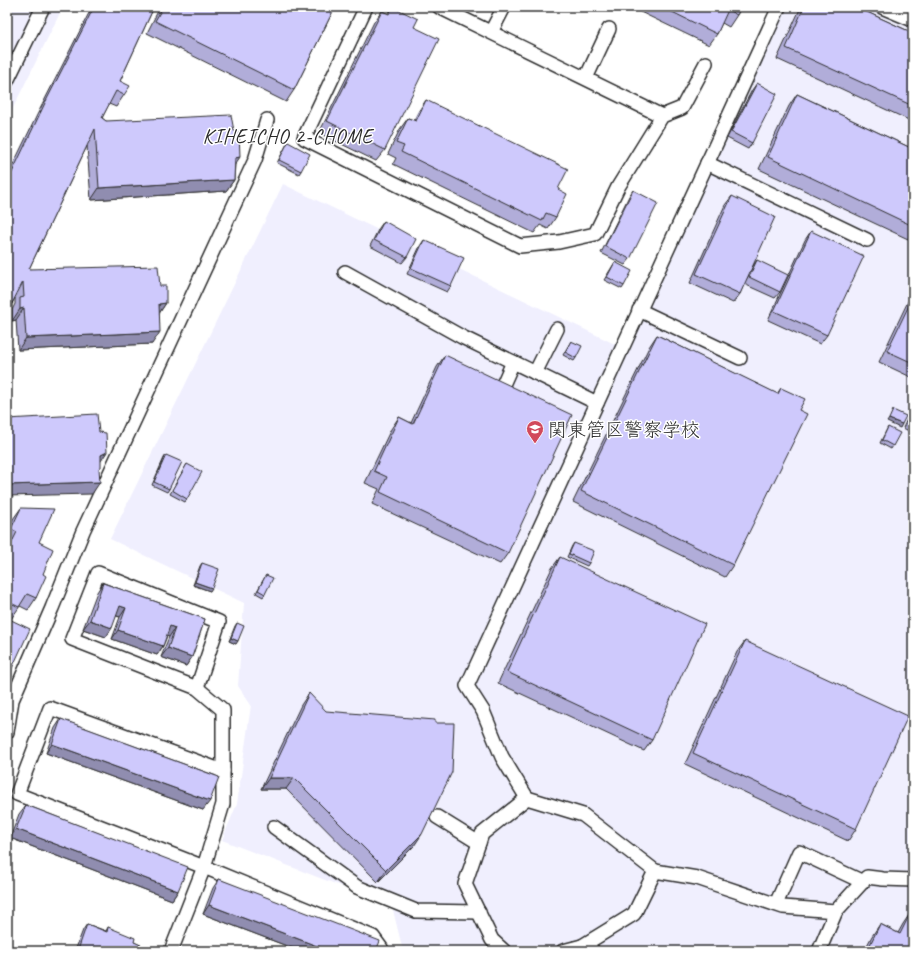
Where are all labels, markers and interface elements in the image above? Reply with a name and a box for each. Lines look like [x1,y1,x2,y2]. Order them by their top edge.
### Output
district label: KIHEICHO 2-CHOME [203,124,375,149]
place label: 関東管区警察学校 [548,418,700,442]
school or university icon: 関東管区警察学校 [525,419,545,444]

